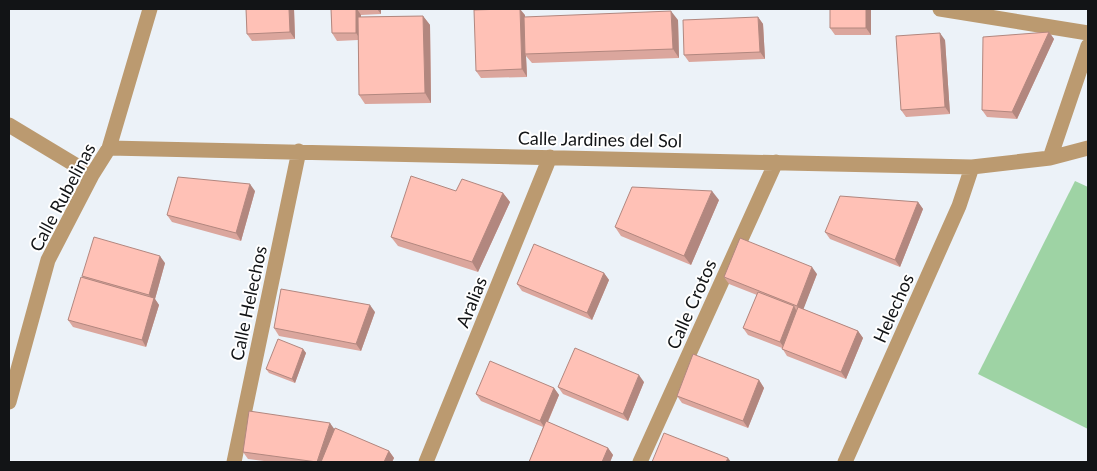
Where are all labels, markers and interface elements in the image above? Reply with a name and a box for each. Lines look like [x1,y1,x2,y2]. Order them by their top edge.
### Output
street label: Calle Jardines del Sol [518,127,682,151]
street label: Calle Rubelinas [24,139,100,255]
street label: Calle Helechos [225,243,271,362]
street label: Calle Crotos [661,255,721,352]
street label: Helechos [868,270,918,346]
street label: Aralias [451,273,491,331]

